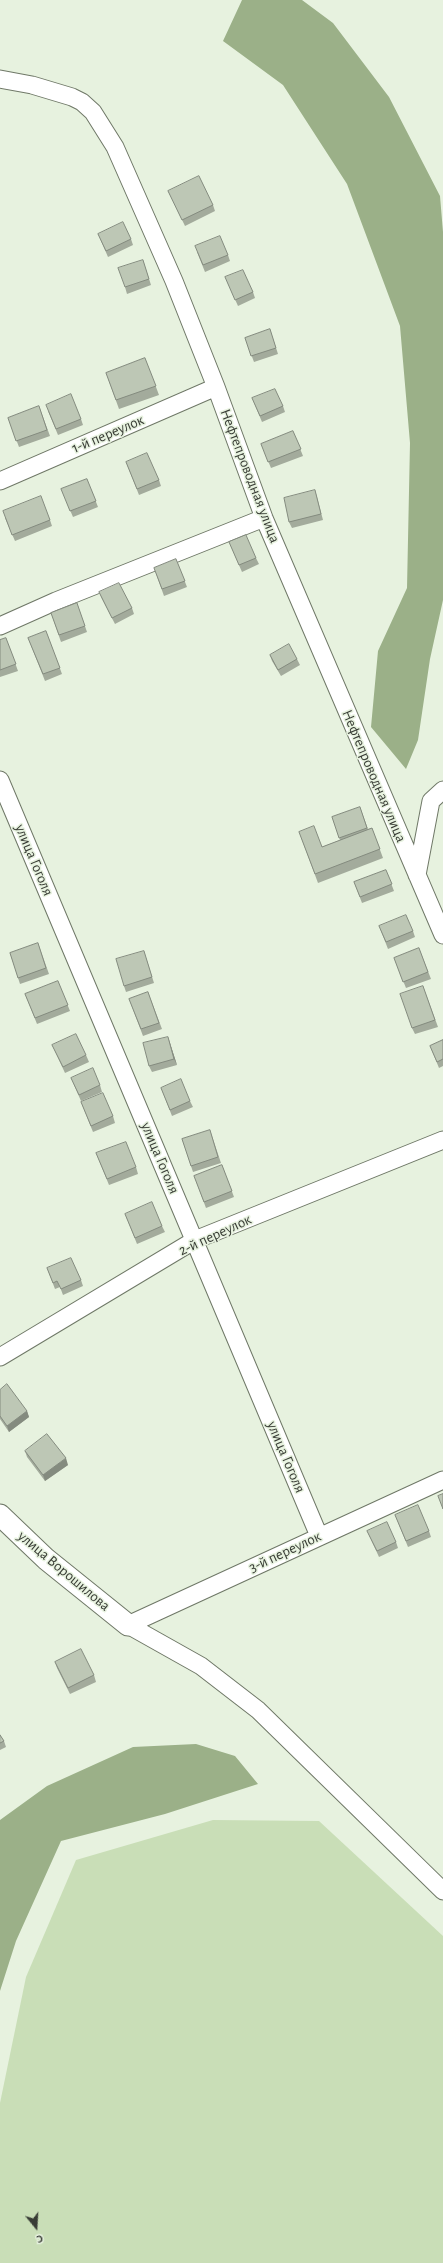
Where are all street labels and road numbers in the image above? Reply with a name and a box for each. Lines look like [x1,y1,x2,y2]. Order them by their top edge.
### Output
street label: Нефтепроводная улица [216,406,284,546]
street label: 1-й переулок [69,411,147,457]
street label: Нефтепроводная улица [338,707,410,845]
street label: улица Гоголя [11,821,57,899]
street label: улица Гоголя [137,1119,183,1197]
street label: 2-й переулок [176,1210,254,1260]
street label: улица Гоголя [263,1418,309,1496]
street label: улица Ворошилова [14,1527,114,1615]
street label: 3-й переулок [246,1527,324,1577]

